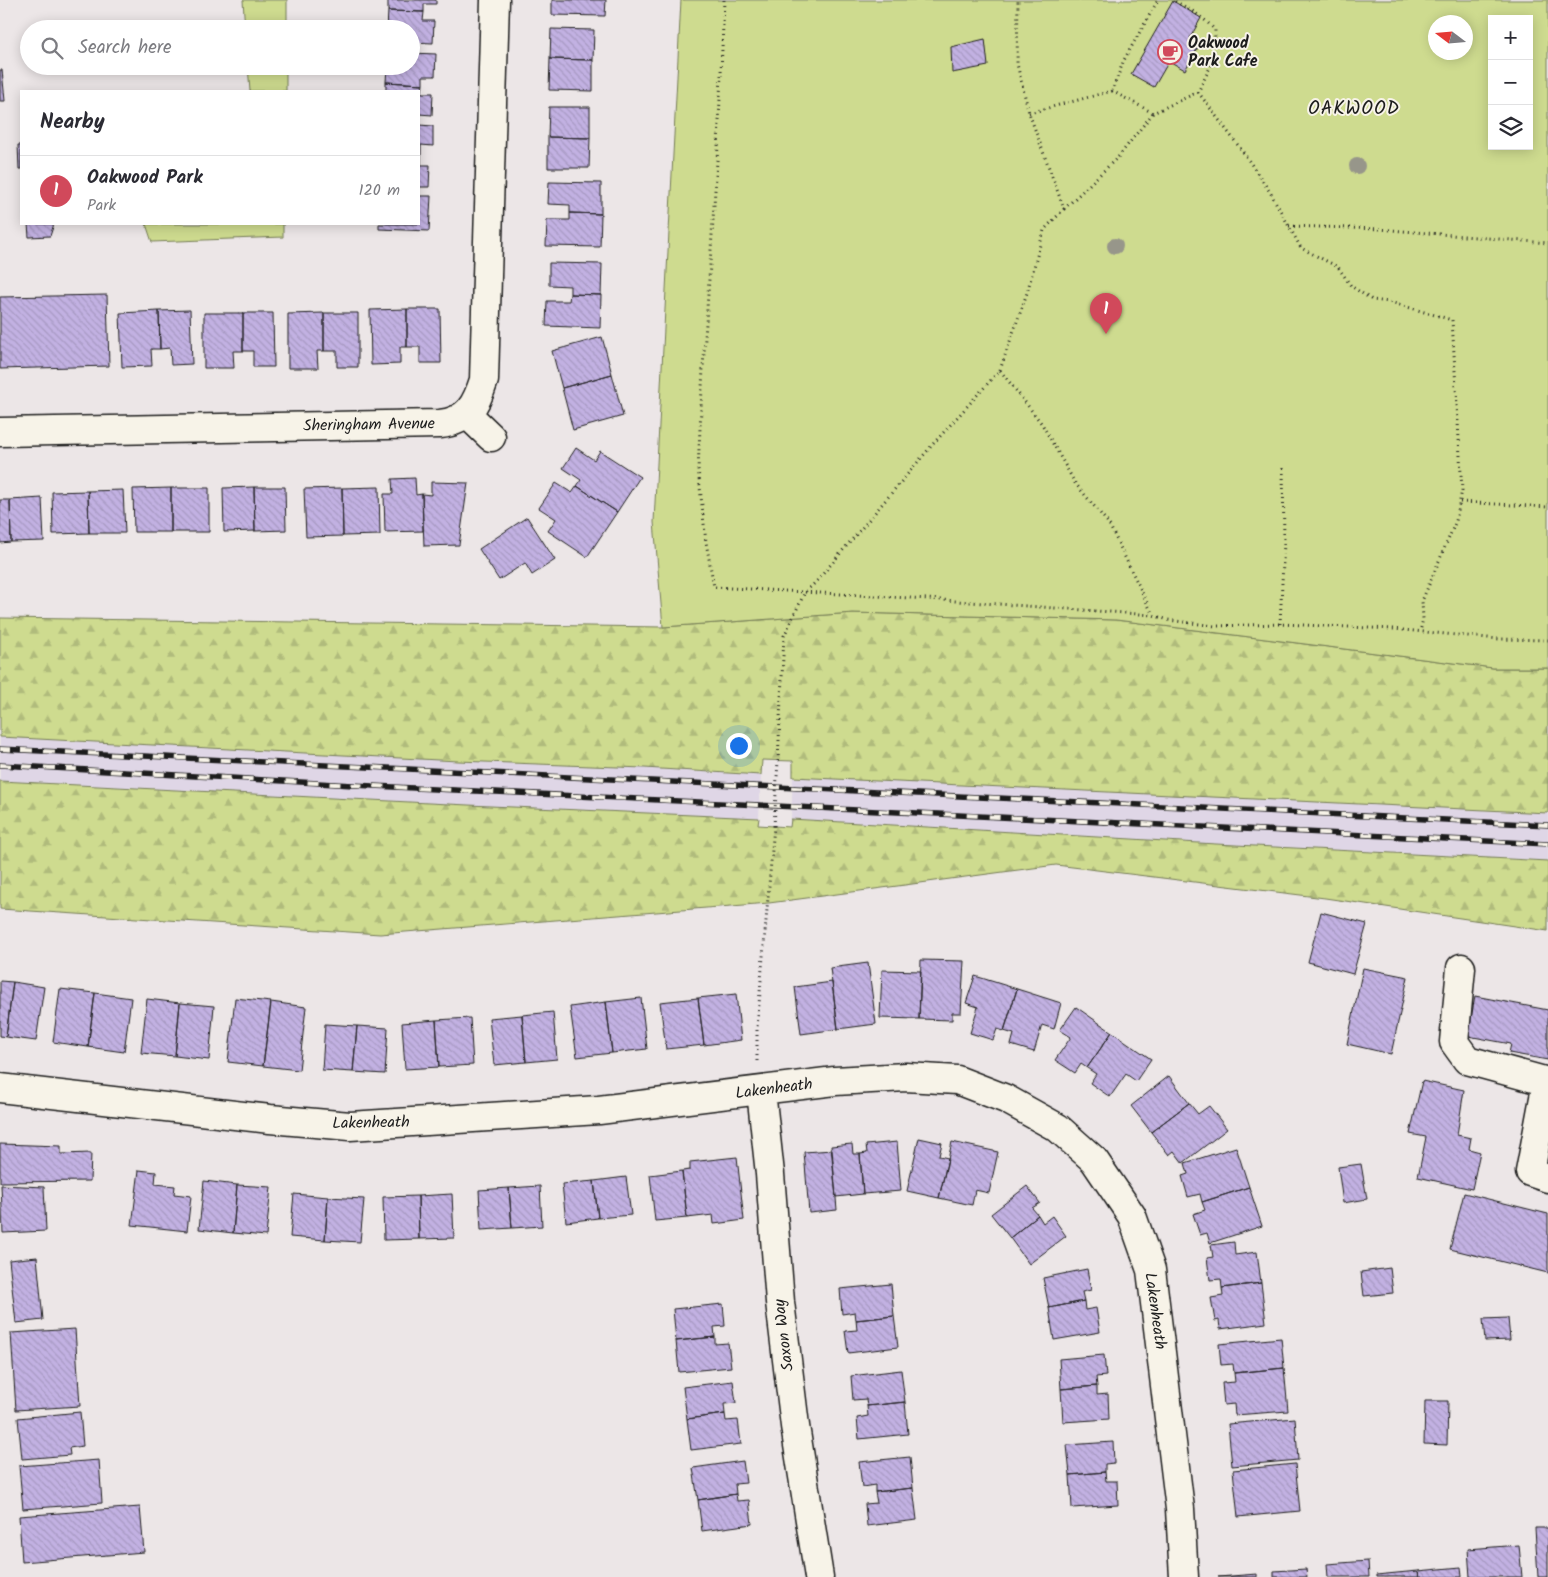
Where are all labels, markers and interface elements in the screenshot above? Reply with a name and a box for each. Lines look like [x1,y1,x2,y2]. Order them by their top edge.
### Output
north arrow [1428,15,1473,60]
map controls [1488,15,1533,150]
button: + [1488,15,1533,60]
search box [20,20,420,75]
place label: Oakwood Park Cafe [1188,31,1258,74]
text: Search here [78,33,172,63]
icon: search [38,34,66,62]
cafe icon: Oakwood Park Cafe [1157,39,1183,65]
button: − [1488,60,1533,105]
district label: OAKWOOD [1308,94,1400,124]
button: layers [1488,105,1533,150]
text: Nearby [40,106,105,139]
text: Oakwood Park [87,163,203,193]
text: 1 [54,178,58,203]
text: 120 m [359,178,400,203]
text: Park [87,193,116,218]
pin: 1 [1090,293,1122,334]
street label: Sheringham Avenue [303,411,435,439]
your location [726,733,752,759]
street label: Lakenheath [734,1072,814,1106]
street label: Lakenheath [332,1110,410,1136]
street label: Lakenheath [1137,1271,1173,1351]
street label: Saxon Way [767,1297,801,1373]

